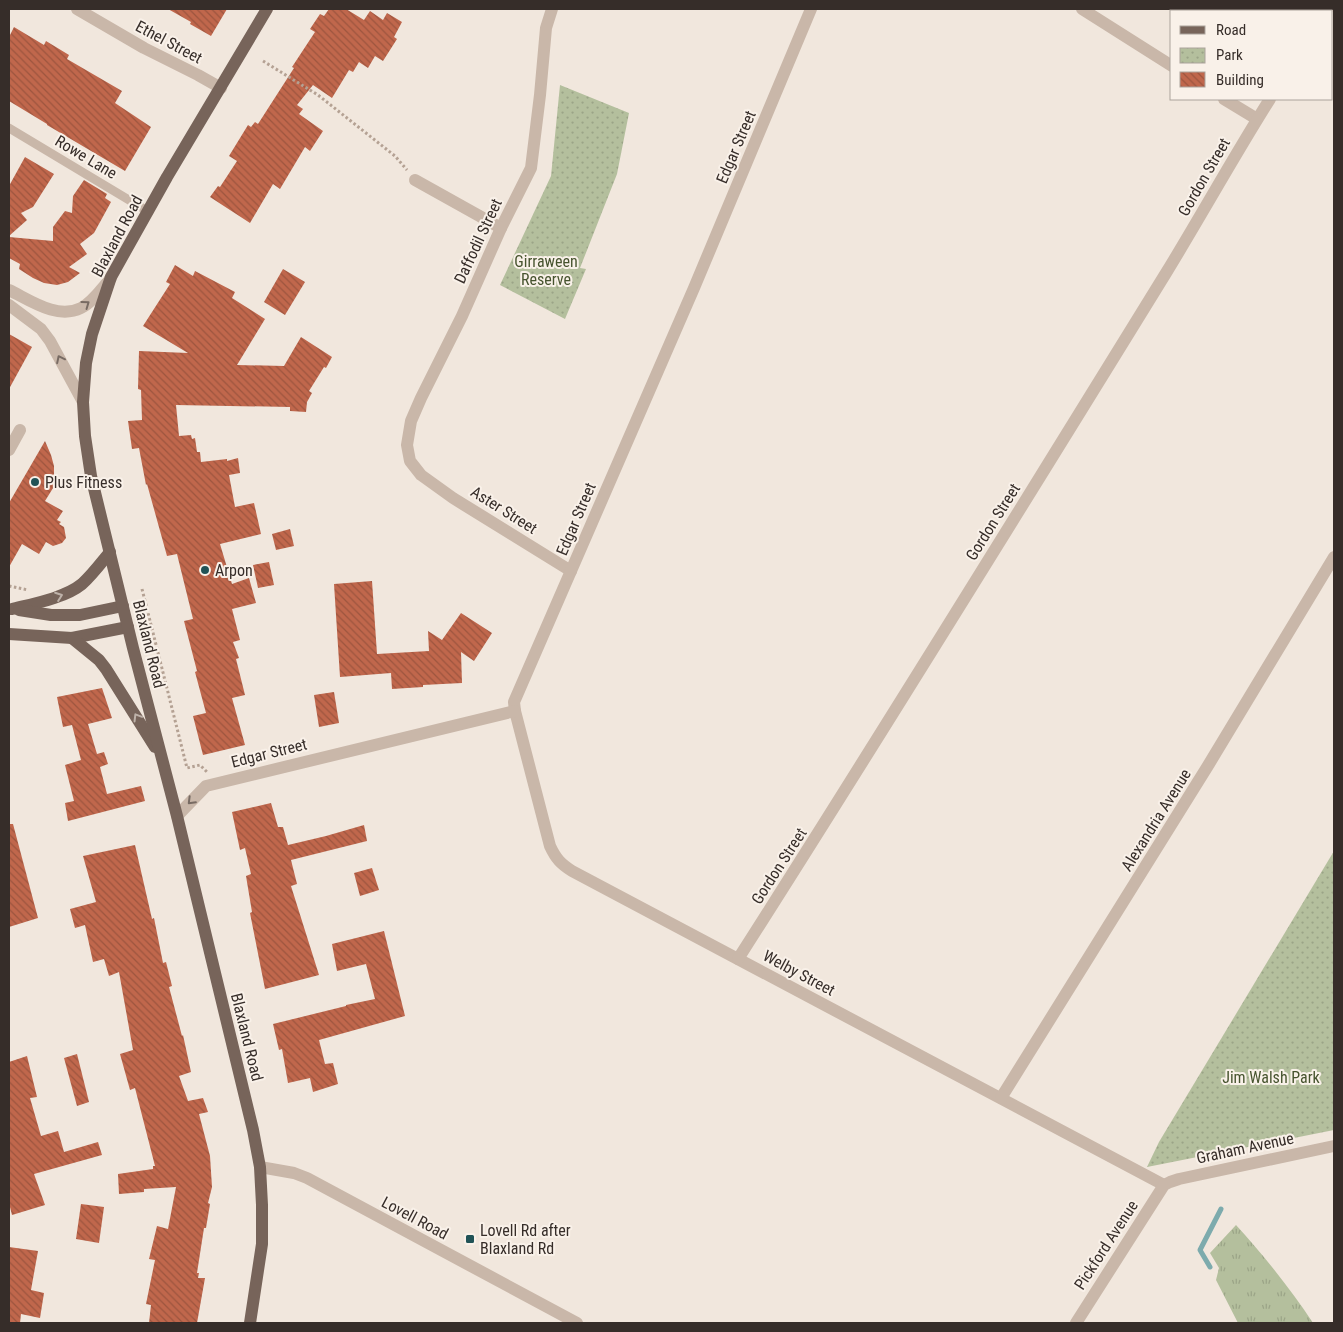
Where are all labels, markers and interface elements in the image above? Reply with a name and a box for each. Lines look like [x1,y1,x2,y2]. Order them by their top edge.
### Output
legend [1170,10,1333,100]
street label: Ethel Street [132,17,206,68]
text: Road [1216,21,1246,39]
text: Park [1216,46,1243,64]
text: Building [1216,71,1264,89]
street label: Edgar Street [712,107,760,186]
street label: Rowe Lane [52,131,120,183]
street label: Gordon Street [1174,134,1234,219]
street label: Blaxland Road [88,192,146,280]
street label: Daffodil Street [450,195,506,286]
park label: Girraween Reserve [514,252,578,289]
one-way arrow [80,301,90,310]
one-way arrow [55,355,66,364]
place label: Plus Fitness [45,473,122,492]
marker: Plus Fitness [29,476,41,488]
street label: Edgar Street [552,479,600,558]
street label: Gordon Street [962,480,1024,564]
street label: Aster Street [467,482,541,538]
place label: Arpon [215,561,253,580]
marker: Arpon [199,564,211,576]
one-way arrow [54,591,63,601]
street label: Blaxland Road [129,598,169,690]
one-way arrow [133,714,143,723]
street label: Edgar Street [229,734,309,772]
street label: Alexandria Avenue [1117,765,1195,875]
one-way arrow [188,795,197,804]
street label: Gordon Street [747,824,811,908]
street label: Welby Street [760,946,838,1000]
street label: Blaxland Road [227,991,267,1083]
park label: Jim Walsh Park [1222,1068,1321,1087]
street label: Graham Avenue [1195,1128,1295,1168]
street label: Lovell Road [378,1192,452,1244]
street label: Pickford Avenue [1070,1197,1142,1293]
place label: Lovell Rd after Blaxland Rd [480,1221,571,1258]
marker: Lovell Rd after Blaxland Rd [464,1233,476,1245]

